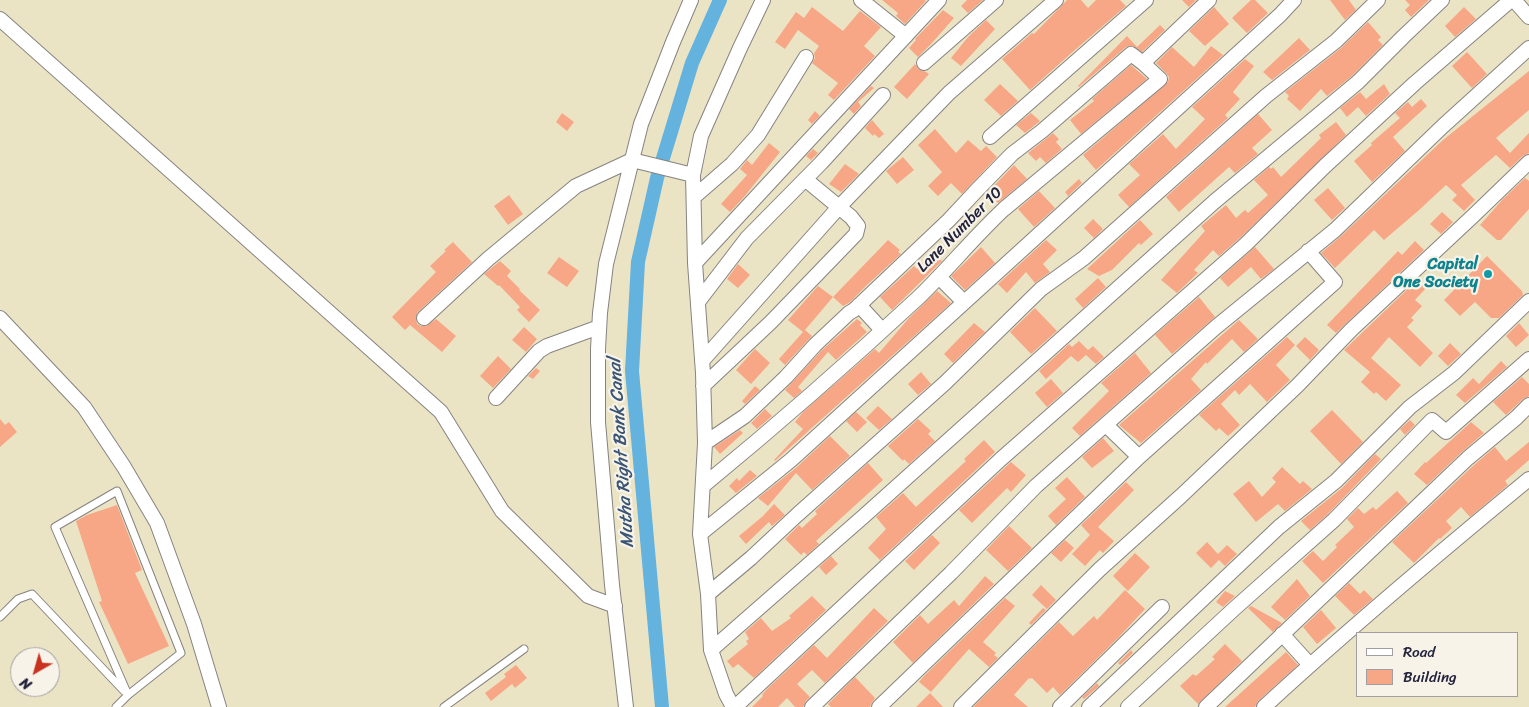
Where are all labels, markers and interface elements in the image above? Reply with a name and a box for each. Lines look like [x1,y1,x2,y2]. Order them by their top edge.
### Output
street label: Lane Number 10 [913,183,1007,277]
place label: Capital One Society [1393,255,1478,293]
marker: Capital One Society [1482,268,1494,280]
water label: Mutha Right Bank Canal [605,357,639,549]
legend [1356,632,1519,697]
text: Road [1403,639,1435,665]
north arrow [10,647,60,697]
text: Building [1403,664,1457,690]
text: N [15,671,38,696]

